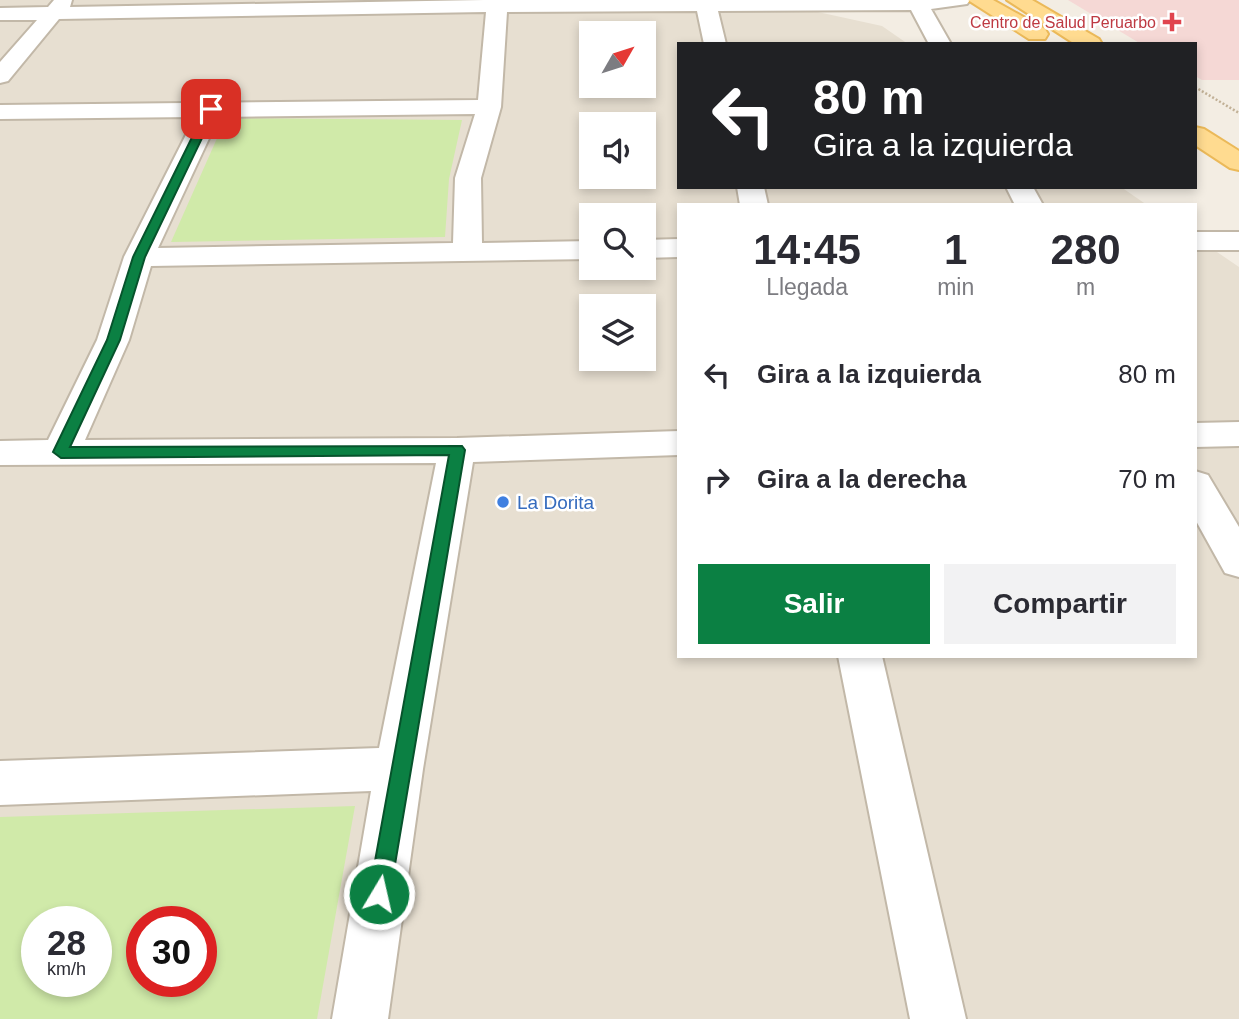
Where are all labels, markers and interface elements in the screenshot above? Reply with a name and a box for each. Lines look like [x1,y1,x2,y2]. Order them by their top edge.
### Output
marker: Centro de Salud Peruarbo [1162,12,1182,32]
place label: Centro de Salud Peruarbo [970,14,1156,31]
north arrow [579,21,656,98]
map controls [579,21,656,371]
icon: left [698,70,789,161]
text: 80 m [813,70,925,124]
pin [181,79,241,139]
icon: arrive [192,90,230,128]
button: sound [579,112,656,189]
text: Gira a la izquierda [813,127,1073,163]
button: search [579,203,656,280]
text: 14:45 [753,226,861,273]
text: 1 [944,226,967,273]
text: 280 [1051,226,1121,273]
text: Llegada [766,274,848,300]
text: min [937,274,974,300]
text: m [1076,274,1095,300]
button: layers [579,294,656,371]
icon: left [698,356,736,394]
text: Gira a la izquierda [757,359,981,389]
text: 80 m [1118,359,1176,389]
icon: right [698,461,736,499]
text: Gira a la derecha [757,464,967,494]
text: 70 m [1118,464,1176,494]
place label: La Dorita [517,492,595,513]
marker: La Dorita [495,494,511,510]
button: Salir [698,564,930,644]
button: Compartir [944,564,1176,644]
position arrow [342,857,416,931]
speed limit sign: 30 [126,906,217,997]
text: 28 [47,923,86,962]
text: km/h [47,959,86,979]

